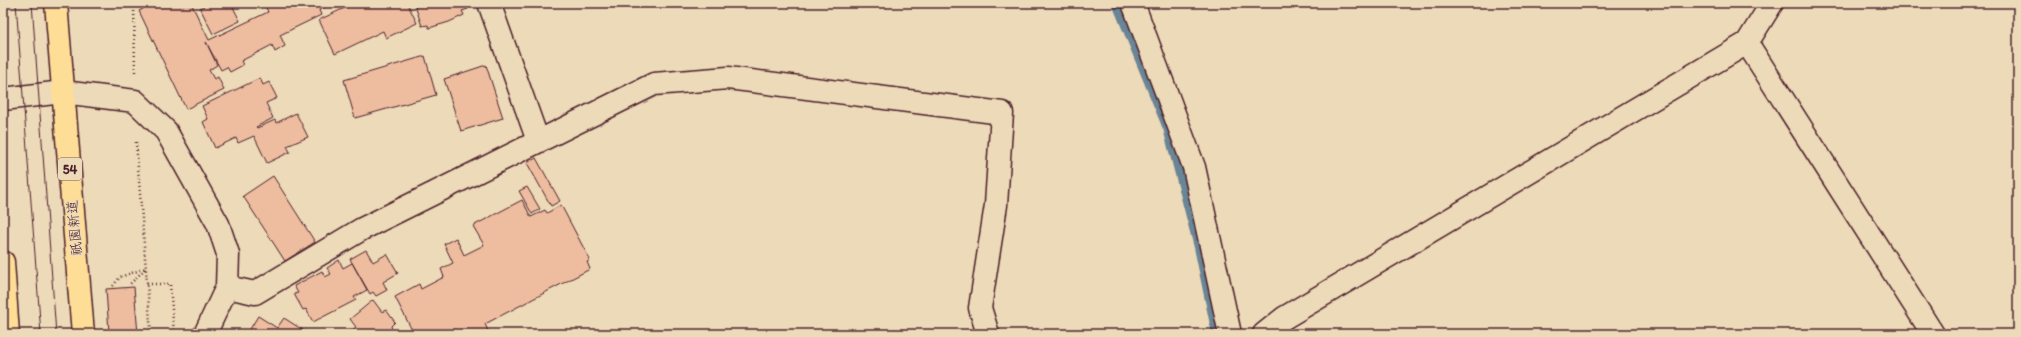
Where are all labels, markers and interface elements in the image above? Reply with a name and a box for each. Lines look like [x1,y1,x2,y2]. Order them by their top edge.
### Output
road number: 54 [58,158,82,180]
street label: 祇園新道 [64,199,85,257]

